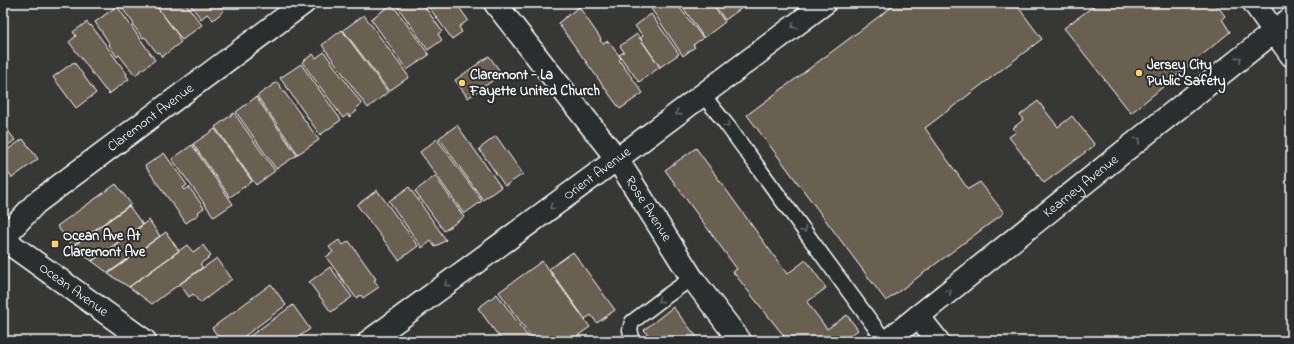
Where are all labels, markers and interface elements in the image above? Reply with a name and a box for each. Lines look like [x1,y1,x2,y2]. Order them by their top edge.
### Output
one-way arrow [791,22,798,29]
place label: Jersey City Public Safety [1147,55,1226,94]
one-way arrow [1234,56,1242,63]
place label: Claremont - La Fayette United Church [469,65,600,104]
marker: Jersey City Public Safety [1134,68,1144,78]
street label: Claremont Avenue [103,78,199,157]
marker: Claremont - La Fayette United Church [457,78,467,88]
one-way arrow [676,108,683,115]
one-way arrow [723,121,730,128]
one-way arrow [1133,138,1140,145]
street label: Orient Avenue [559,141,636,206]
street label: Kearney Avenue [1038,149,1123,223]
street label: Rose Avenue [620,172,677,246]
one-way arrow [549,202,556,209]
one-way arrow [799,225,806,232]
place label: Ocean Ave At Claremont Ave [63,226,146,263]
marker: Ocean Ave At Claremont Ave [50,239,60,249]
street label: Ocean Avenue [34,257,113,322]
one-way arrow [444,279,451,286]
one-way arrow [944,289,951,296]
one-way arrow [658,295,665,302]

